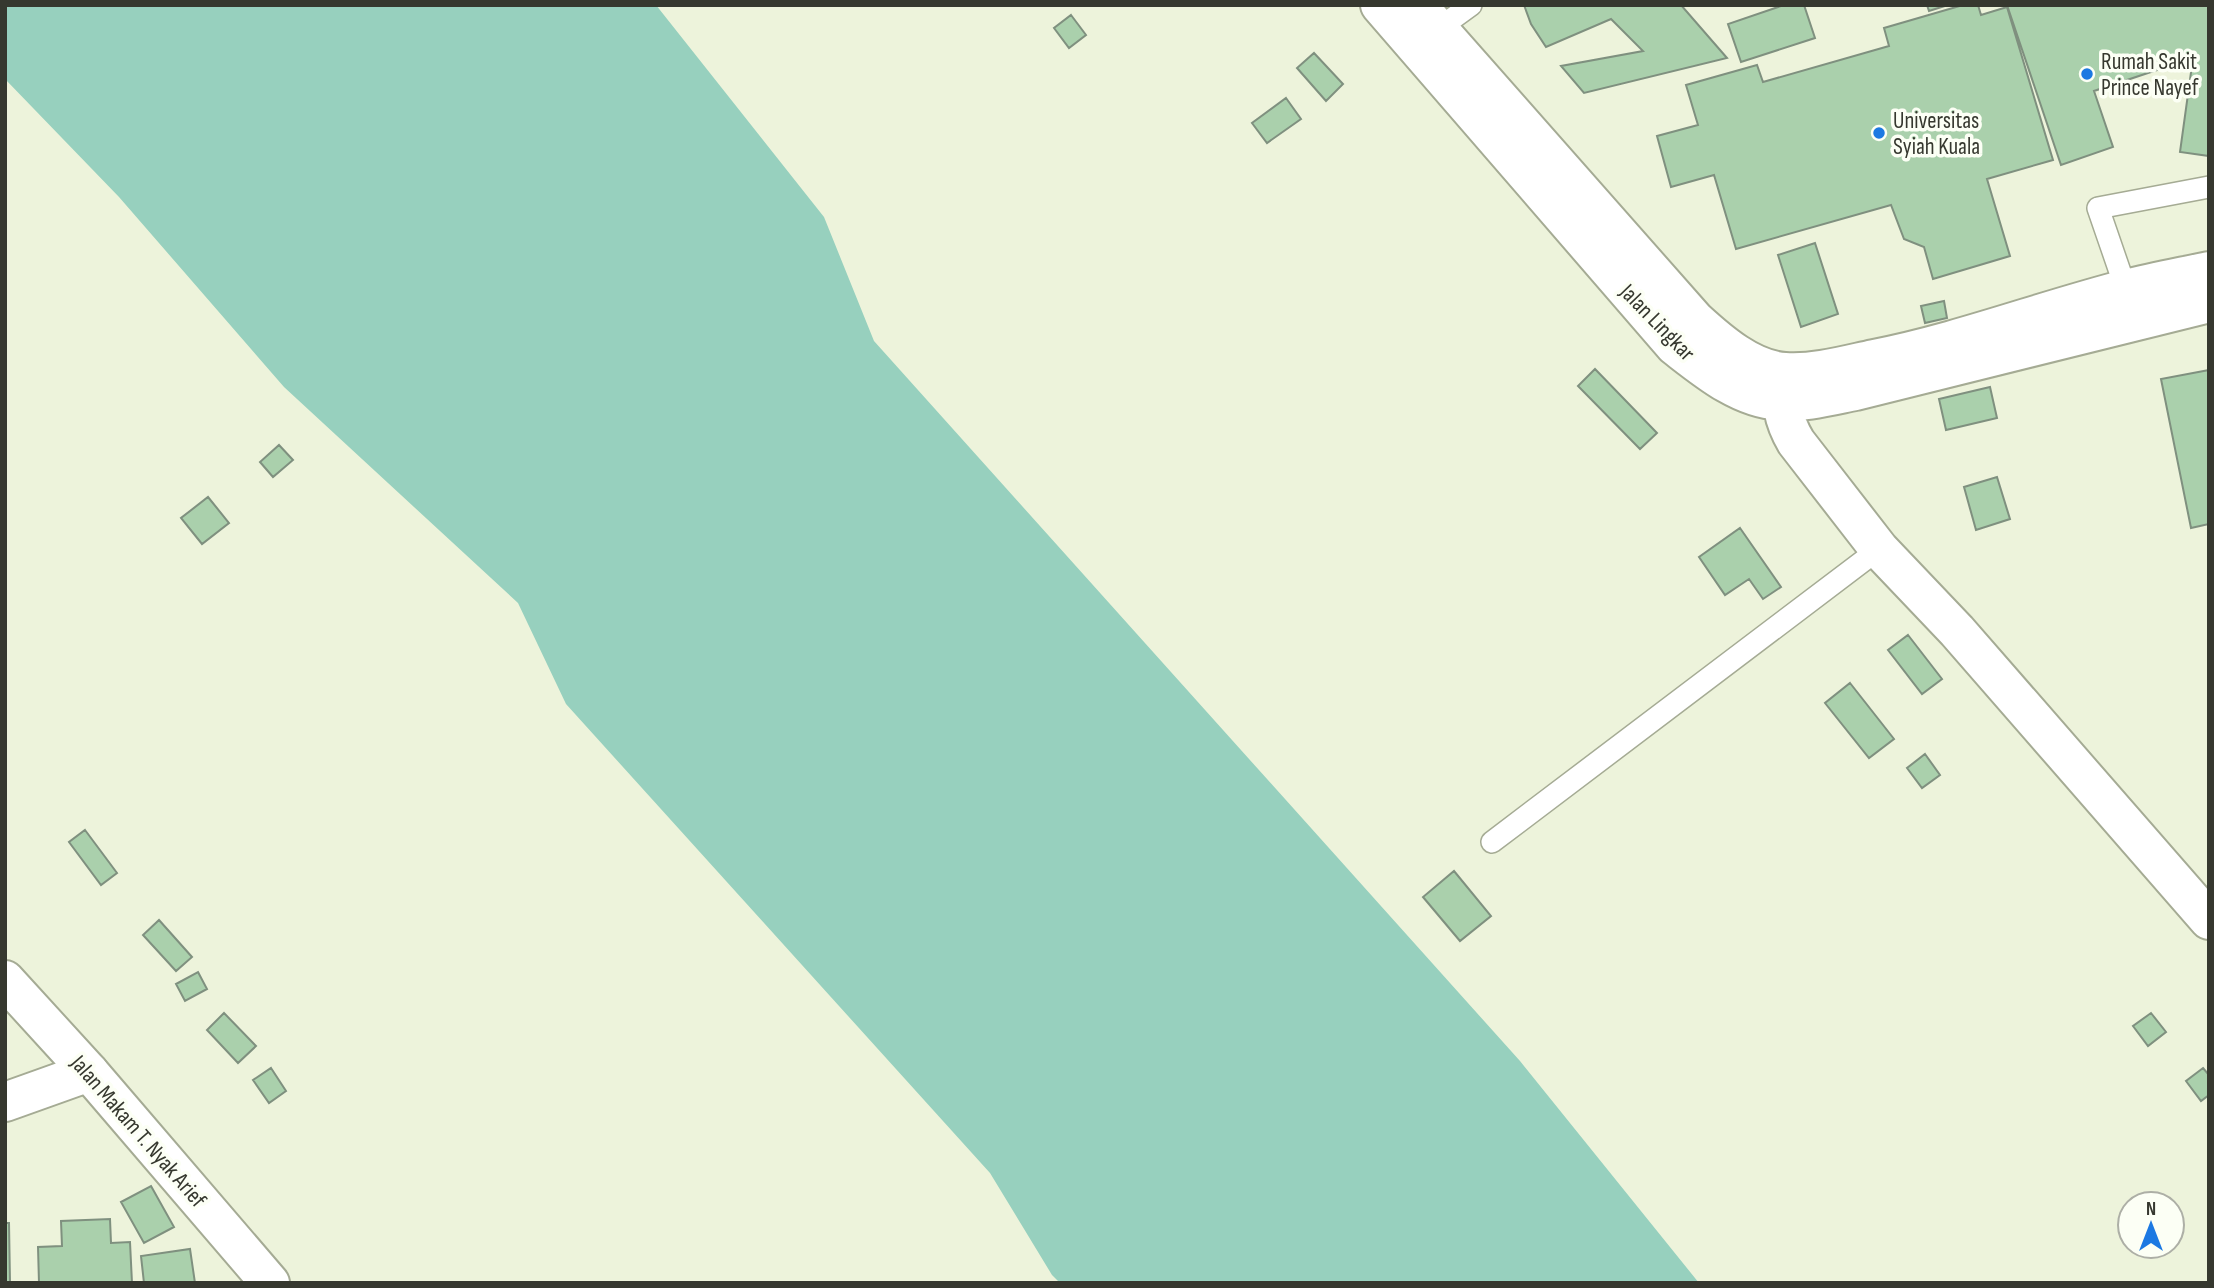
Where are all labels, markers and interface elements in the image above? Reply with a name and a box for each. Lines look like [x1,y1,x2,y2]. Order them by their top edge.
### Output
place label: Rumah Sakit Prince Nayef [2101,48,2199,102]
marker: Rumah Sakit Prince Nayef [2079,66,2095,82]
place label: Universitas Syiah Kuala [1893,107,1980,161]
marker: Universitas Syiah Kuala [1871,125,1887,141]
street label: Jalan Lingkar [1613,278,1701,367]
street label: Jalan Makam T. Nyak Arief [64,1049,212,1214]
north arrow [2116,1190,2186,1260]
text: N [2146,1198,2156,1221]

